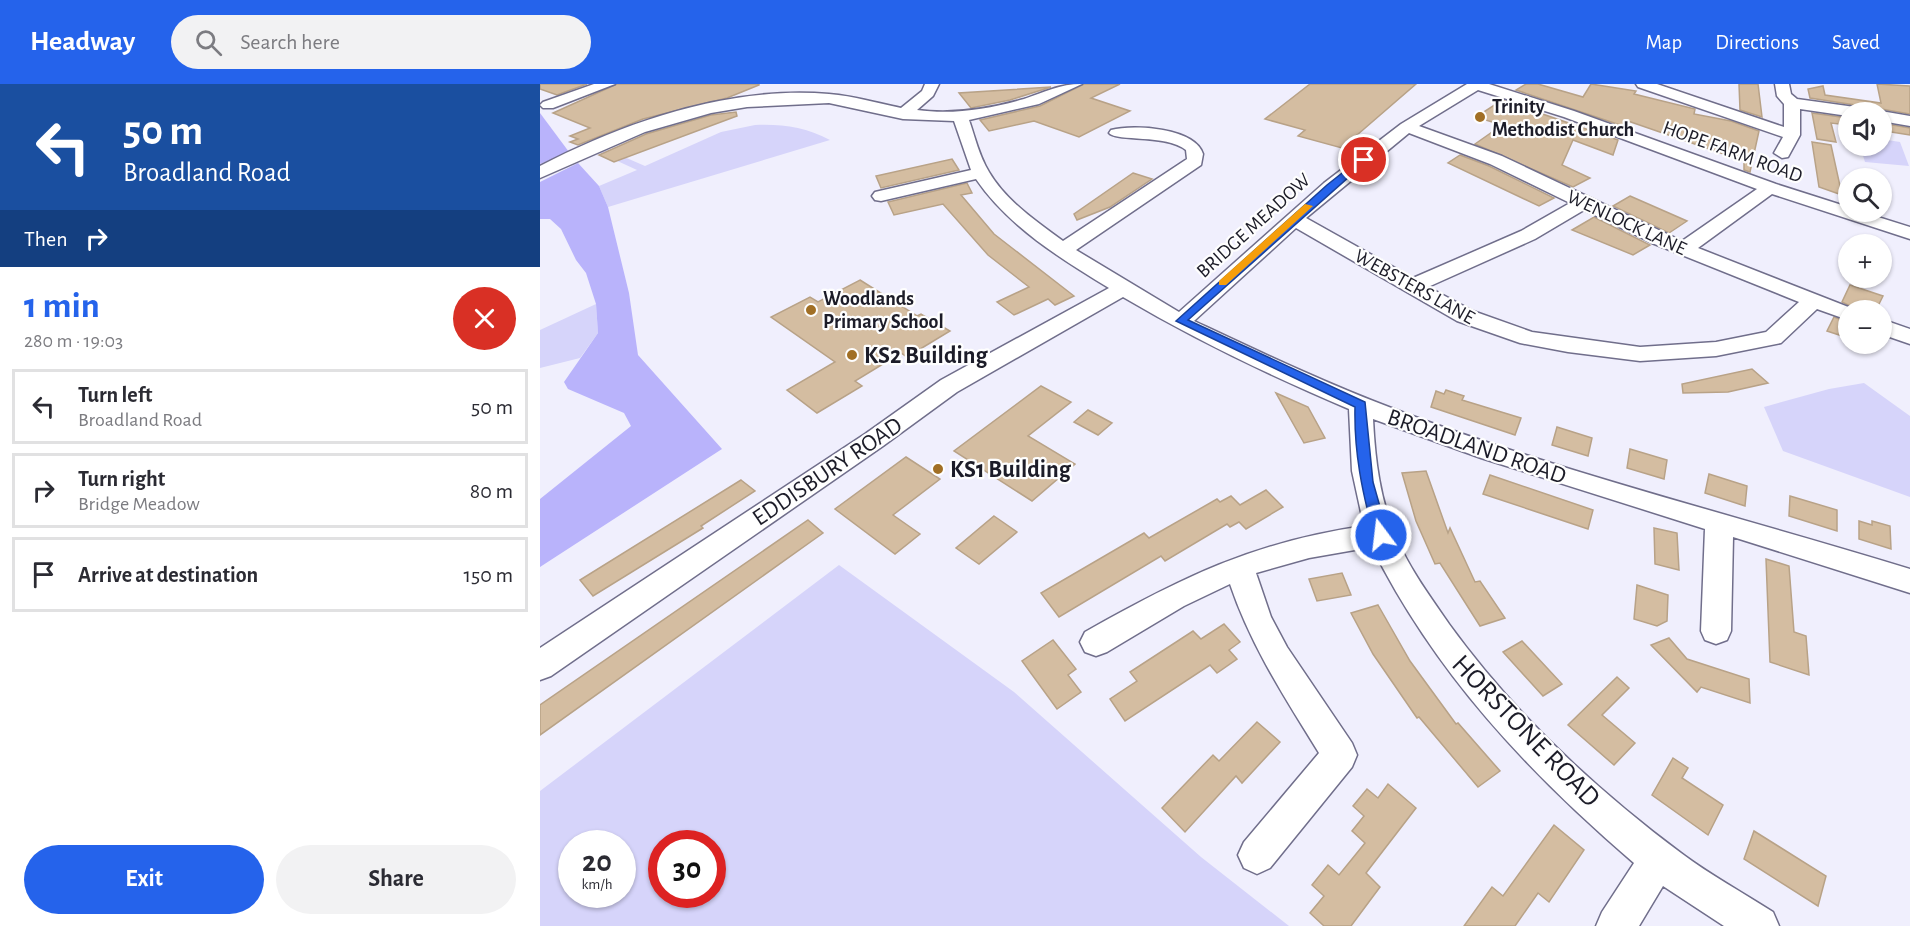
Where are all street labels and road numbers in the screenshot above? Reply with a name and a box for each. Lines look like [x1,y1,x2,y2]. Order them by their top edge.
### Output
street label: HOPE FARM ROAD [1660,117,1805,187]
street label: BRIDGE MEADOW [1193,170,1314,282]
street label: WENLOCK LANE [1564,187,1690,259]
street label: WEBSTERS LANE [1351,246,1478,328]
street label: BROADLAND ROAD [1384,405,1569,489]
street label: EDDISBURY ROAD [748,413,907,531]
street label: HORSTONE ROAD [1446,650,1605,813]

